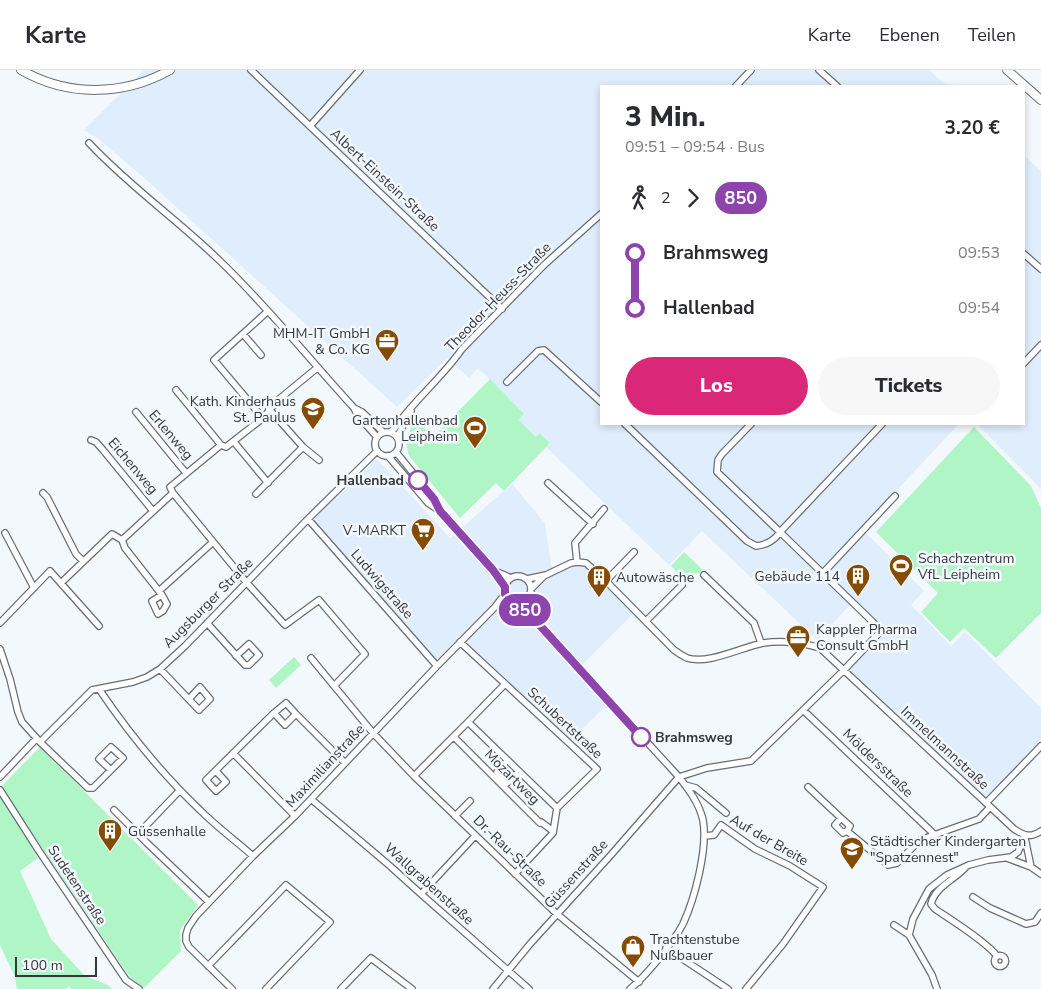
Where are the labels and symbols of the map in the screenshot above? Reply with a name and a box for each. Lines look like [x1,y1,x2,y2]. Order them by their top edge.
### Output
street label: Albert-Einstein-Straße [326,124,444,236]
street label: Theodor-Heuss-Straße [441,238,555,356]
place label: MHM-IT GmbH & Co. KG [273,324,370,359]
office icon: MHM-IT GmbH & Co. KG [374,328,400,362]
place label: Kath. Kinderhaus St. Paulus [190,392,296,427]
school or university icon: Kath. Kinderhaus St. Paulus [300,396,326,430]
street label: Erlenweg [144,406,198,464]
place label: Gartenhallenbad Leipheim [352,411,458,446]
sports icon: Gartenhallenbad Leipheim [462,415,488,449]
street label: Eichenweg [104,434,162,498]
marker: Hallenbad [408,470,428,490]
place label: Hallenbad [336,471,404,490]
supermarket icon: V-MARKT [410,517,436,551]
place label: V-MARKT [342,521,407,540]
street label: Ludwigstraße [346,545,418,623]
place label: Schachzentrum VfL Leipheim [917,549,1014,584]
sports icon: Schachzentrum VfL Leipheim [888,553,914,587]
street label: Augsburger Straße [159,554,257,652]
building icon: Gebäude 114 [845,563,871,597]
building icon: Autowäsche [586,564,612,598]
place label: Gebäude 114 [755,567,840,586]
place label: Autowäsche [616,568,694,587]
line badge: 850 [496,594,554,626]
place label: Kappler Pharma Consult GmbH [816,620,917,655]
office icon: Kappler Pharma Consult GmbH [785,624,811,658]
street label: Schubertstraße [523,683,607,763]
street label: Immelmannstraße [897,702,993,794]
street label: Maximilianstraße [281,720,369,812]
street label: Möldersstraße [839,725,917,801]
marker: Brahmsweg [631,727,651,747]
place label: Brahmsweg [655,728,733,747]
street label: Mozartweg [480,745,544,809]
street label: Auf der Breite [726,810,812,870]
street label: Dr.-Rau-Straße [469,811,551,891]
building icon: Güssenhalle [97,818,123,852]
place label: Güssenhalle [128,822,206,841]
place label: Städtischer Kindergarten "Spatzennest" [870,832,1026,867]
street label: Güssenstraße [540,835,612,913]
school or university icon: Städtischer Kindergarten "Spatzennest" [839,836,865,870]
street label: Wallgrabenstraße [380,839,478,929]
street label: Sudetenstraße [43,841,111,929]
place label: Trachtenstube Nußbauer [650,930,739,965]
shop icon: Trachtenstube Nußbauer [620,934,646,968]
scale bar [15,954,98,977]

